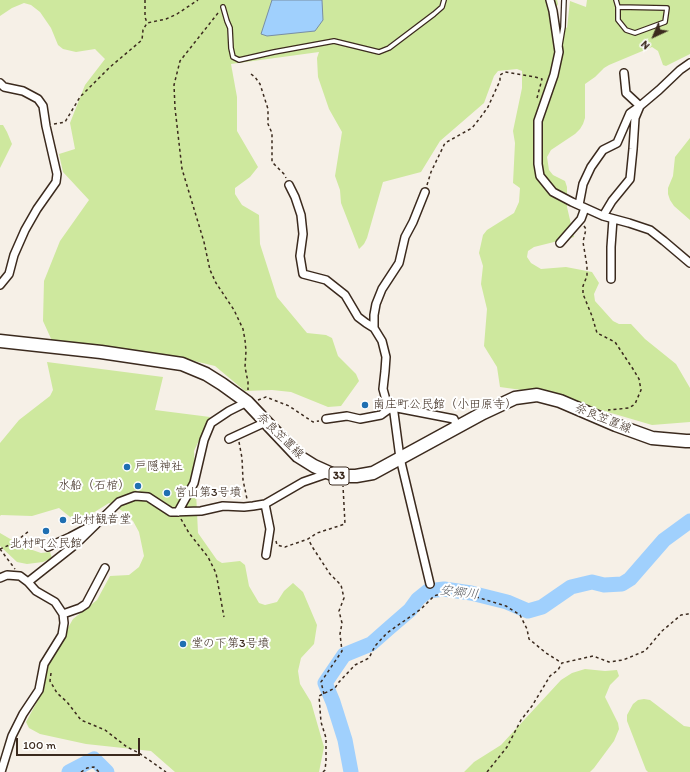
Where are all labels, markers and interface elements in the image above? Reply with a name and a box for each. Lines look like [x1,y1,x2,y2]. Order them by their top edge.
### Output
north arrow [634,16,674,56]
text: N [638,38,653,52]
place label: 南庄町公民館（小田原寺） [373,398,517,412]
marker: 南庄町公民館（小田原寺） [360,400,370,410]
street label: 奈良笠置線 [572,401,634,437]
street label: 奈良笠置線 [253,410,307,462]
place label: 戸隠神社 [135,460,183,474]
marker: 戸隠神社 [122,462,132,472]
road number: 33 [329,467,349,485]
place label: 水船（石棺） [58,479,130,493]
marker: 水船（石棺） [133,481,143,491]
place label: 宮山第3号墳 [175,486,242,500]
marker: 宮山第3号墳 [162,488,172,498]
place label: 北村観音堂 [71,513,131,527]
marker: 北村観音堂 [58,515,68,525]
marker: 北村町公民館 [41,526,51,536]
place label: 北村町公民館 [10,537,82,551]
water label: 安郷川 [439,583,479,603]
place label: 堂の下第3号墳 [191,637,270,651]
marker: 堂の下第3号墳 [178,639,188,649]
scale bar [18,730,142,756]
text: 100 m [23,738,56,752]

